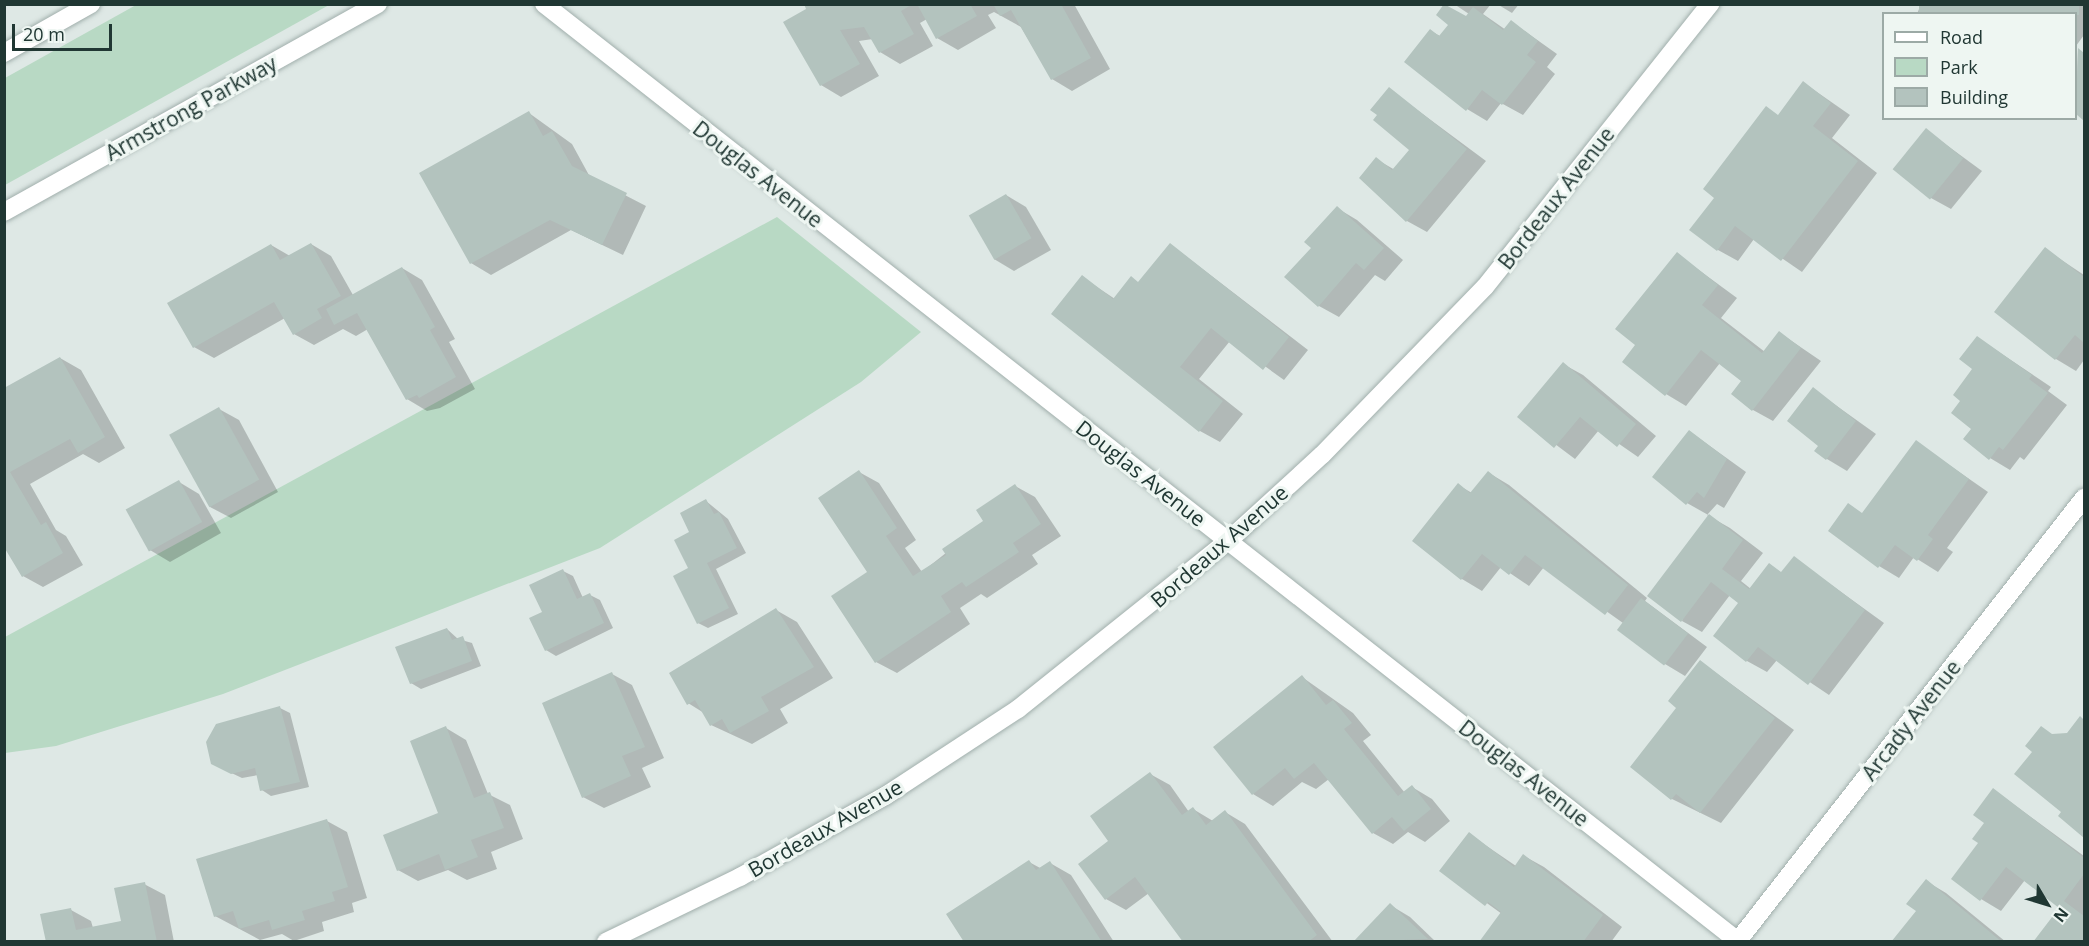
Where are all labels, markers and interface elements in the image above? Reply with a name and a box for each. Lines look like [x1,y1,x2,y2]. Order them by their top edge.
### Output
scale bar [15,12,116,50]
legend [1882,12,2077,120]
text: 20 m [23,22,65,46]
text: Road [1940,25,1983,49]
street label: Armstrong Parkway [101,50,281,166]
text: Park [1940,55,1978,79]
text: Building [1940,85,2008,109]
street label: Douglas Avenue [688,116,828,232]
street label: Bordeaux Avenue [1493,122,1619,274]
street label: Douglas Avenue [1071,415,1211,531]
street label: Bordeaux Avenue [1145,480,1293,612]
street label: Arcady Avenue [1856,655,1966,785]
street label: Douglas Avenue [1454,715,1594,831]
street label: Bordeaux Avenue [744,774,906,882]
north arrow [2017,874,2077,934]
text: N [2049,903,2074,927]

